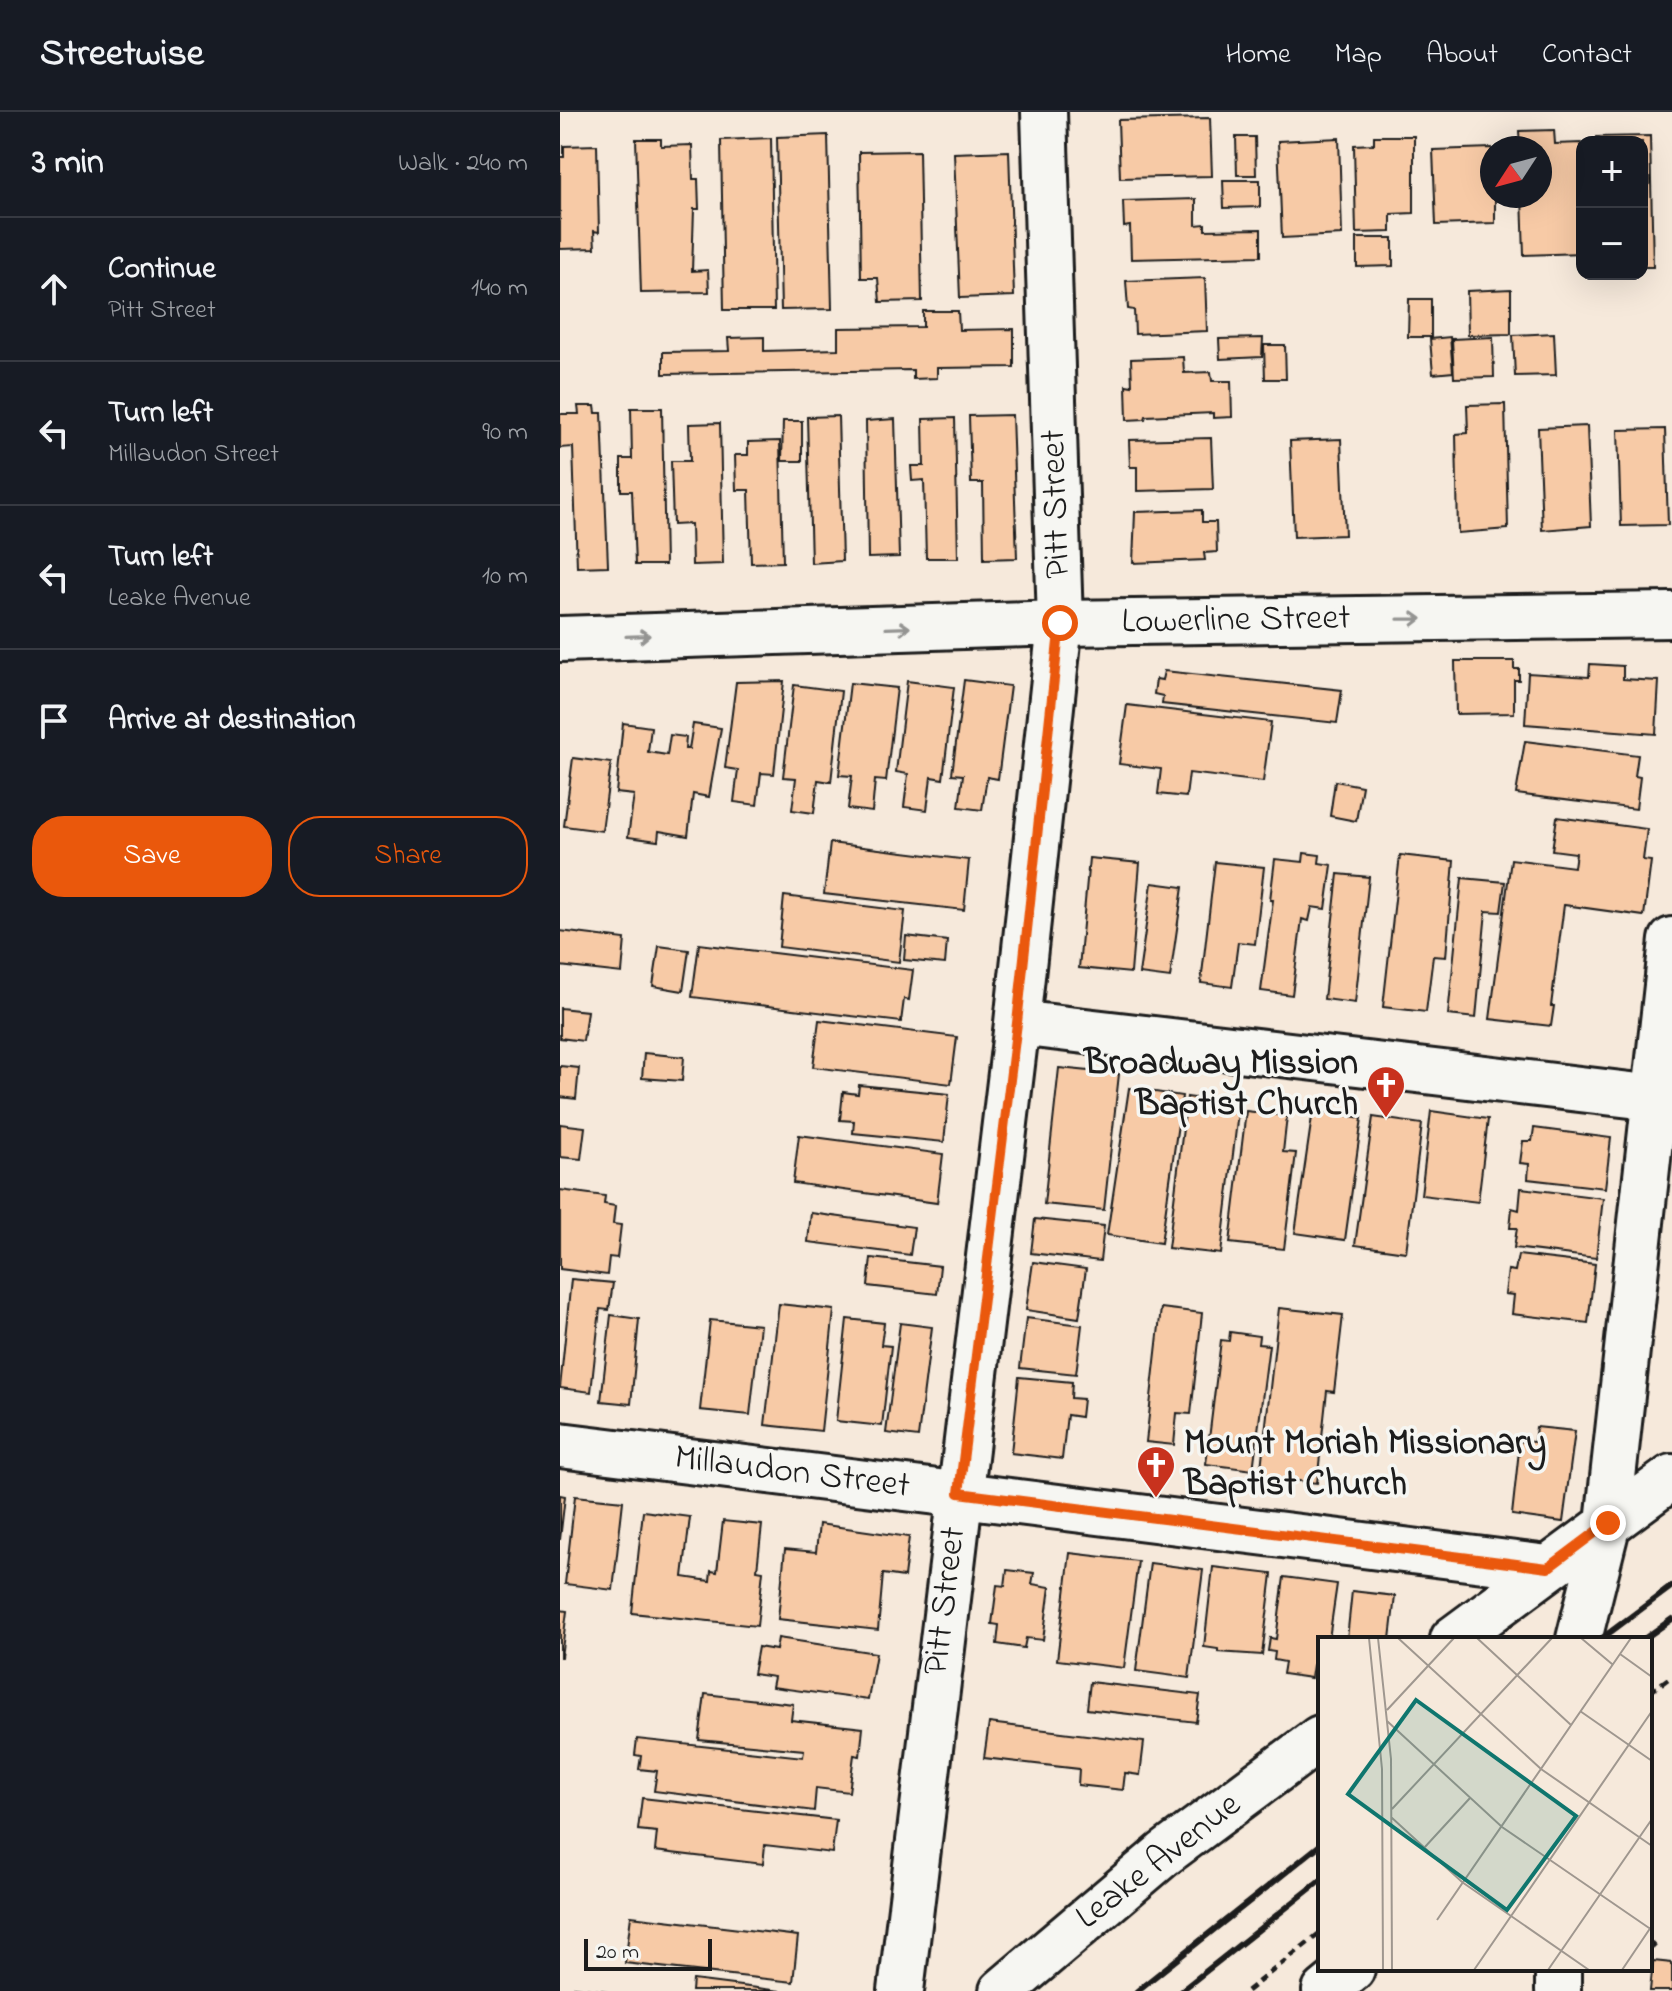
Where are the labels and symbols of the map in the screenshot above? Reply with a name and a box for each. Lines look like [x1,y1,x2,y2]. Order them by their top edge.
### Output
north arrow [1480,136,1552,208]
street label: Pitt Street [1028,429,1086,579]
street label: Lowerline Street [1121,593,1351,649]
route start [1042,605,1078,641]
one-way arrow [1396,611,1423,627]
one-way arrow [884,621,911,636]
one-way arrow [624,629,651,644]
place label: Broadway Mission Baptist Church [1082,1038,1358,1132]
church icon: Broadway Mission Baptist Church [1365,1064,1407,1119]
place label: Mount Moriah Missionary Baptist Church [1182,1418,1546,1512]
street label: Millaudon Street [671,1432,913,1514]
church icon: Mount Moriah Missionary Baptist Church [1135,1444,1177,1499]
route end [1590,1505,1626,1541]
street label: Pitt Street [911,1524,981,1678]
inset map [1318,1637,1652,1971]
street label: Leake Avenue [1065,1780,1254,1944]
scale bar [584,1935,712,1971]

